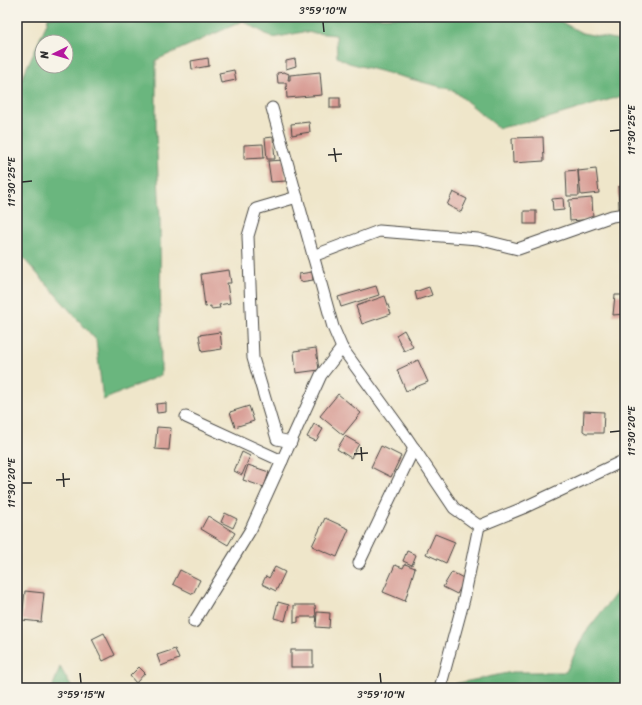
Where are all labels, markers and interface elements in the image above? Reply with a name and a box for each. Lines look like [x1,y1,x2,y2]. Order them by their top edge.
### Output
text: 3°59'10"N [299,2,347,20]
north arrow [34,34,74,74]
text: N [35,50,54,60]
text: 11°30'25"E [623,104,641,155]
text: 11°30'25"E [3,156,21,207]
text: 11°30'20"E [623,404,641,456]
text: 11°30'20"E [3,456,21,508]
text: 3°59'15"N [57,686,105,704]
text: 3°59'10"N [357,686,405,704]

